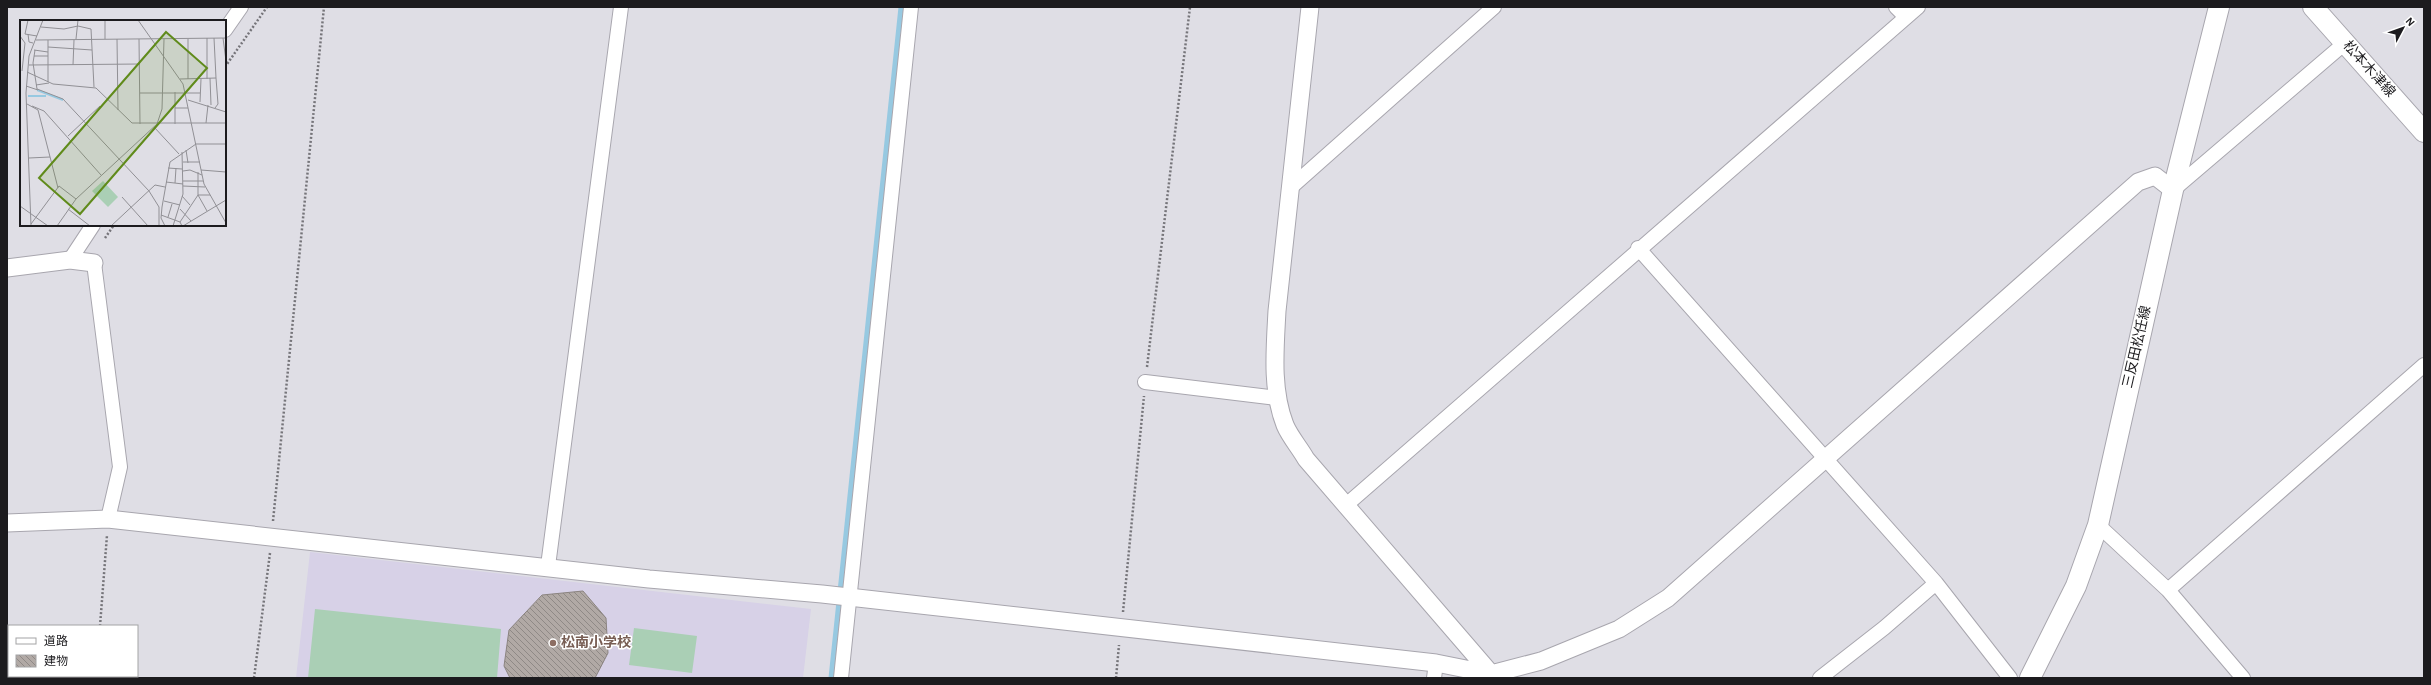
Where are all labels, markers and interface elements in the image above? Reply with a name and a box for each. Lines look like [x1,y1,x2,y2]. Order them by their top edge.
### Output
north arrow [2383,8,2423,48]
text: N [2404,15,2417,28]
inset map [20,20,226,226]
street label: 松本木津線 [2340,38,2398,100]
street label: 三反田松任線 [2120,304,2153,389]
legend [8,625,138,677]
text: 道路 [44,634,68,647]
place label: 松南小学校 [561,635,631,650]
marker: 松南小学校 [548,638,558,648]
text: 建物 [44,654,68,667]

